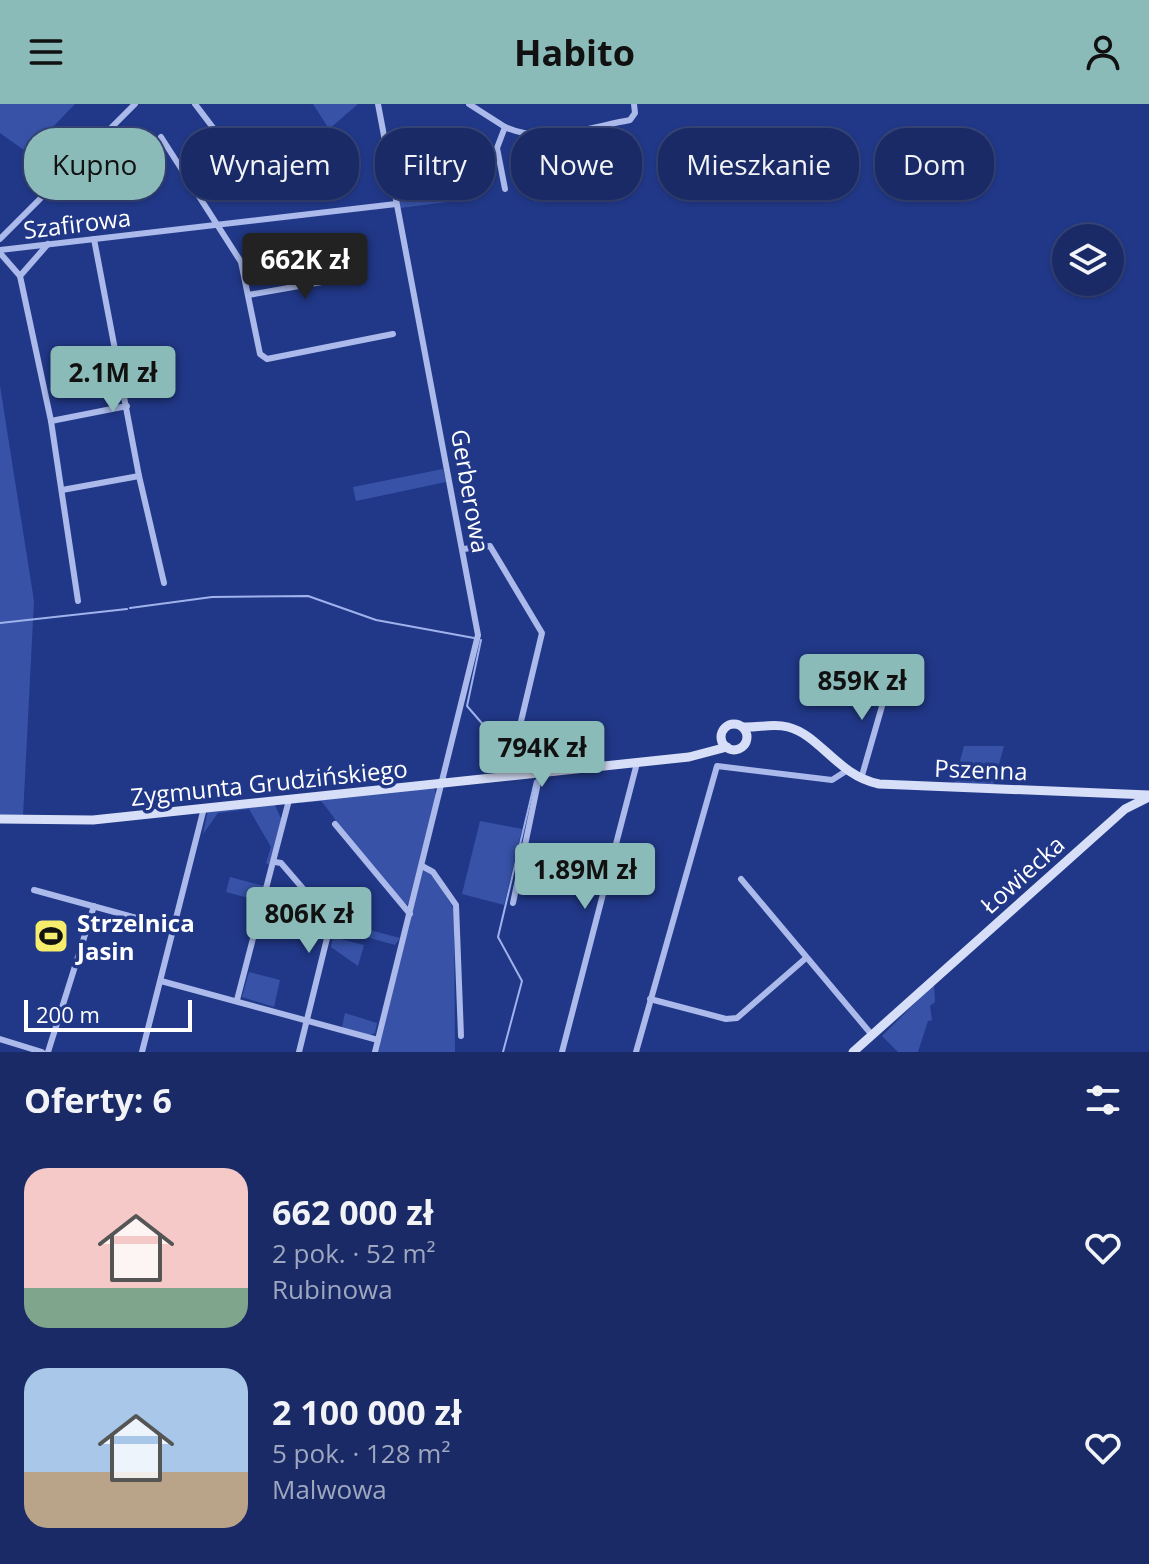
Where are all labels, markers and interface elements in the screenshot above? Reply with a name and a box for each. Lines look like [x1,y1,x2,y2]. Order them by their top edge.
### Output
text: Habito [514,28,635,77]
icon: menu [24,30,68,74]
icon: person [1081,30,1125,74]
chip: Kupno [24,128,165,200]
chip: Wynajem [181,128,359,200]
chip: Filtry [375,128,495,200]
chip: Nowe [511,128,642,200]
chip: Mieszkanie [658,128,859,200]
chip: Dom [875,128,994,200]
street label: Szafirowa [21,200,133,246]
map controls [1052,224,1124,296]
button: layers [1052,224,1124,296]
pin: 662K zł [231,233,379,301]
text: 662K zł [260,241,350,277]
pin: 2.1M zł [39,346,187,414]
text: 2.1M zł [68,354,158,390]
street label: Gerberowa [444,427,498,555]
pin: 859K zł [788,654,936,722]
text: 859K zł [817,662,907,698]
pin: 794K zł [468,721,616,789]
text: 794K zł [497,729,587,765]
street label: Zygmunta Grudzińskiego [129,751,409,813]
street label: Pszenna [934,751,1028,787]
street label: Łowiecka [973,827,1071,921]
pin: 1.89M zł [502,843,668,911]
text: 1.89M zł [533,851,637,887]
pin: 806K zł [235,887,383,955]
text: 806K zł [264,895,354,931]
place label: Strzelnica Jasin [75,906,195,967]
sports icon: Strzelnica Jasin [32,917,70,955]
scale bar [24,996,192,1032]
text: 200 m [36,999,100,1029]
text: Oferty: 6 [24,1077,172,1123]
icon: filters [1081,1078,1125,1122]
text: 662 000 zł [272,1189,433,1235]
icon: home [88,1200,184,1296]
icon: heart [1081,1226,1125,1270]
text: 2 pok. · 52 m² [272,1235,436,1271]
text: Rubinowa [272,1271,393,1307]
text: 2 100 000 zł [272,1389,462,1435]
icon: home [88,1400,184,1496]
icon: heart [1081,1426,1125,1470]
text: 5 pok. · 128 m² [272,1435,450,1471]
text: Malwowa [272,1471,387,1507]

